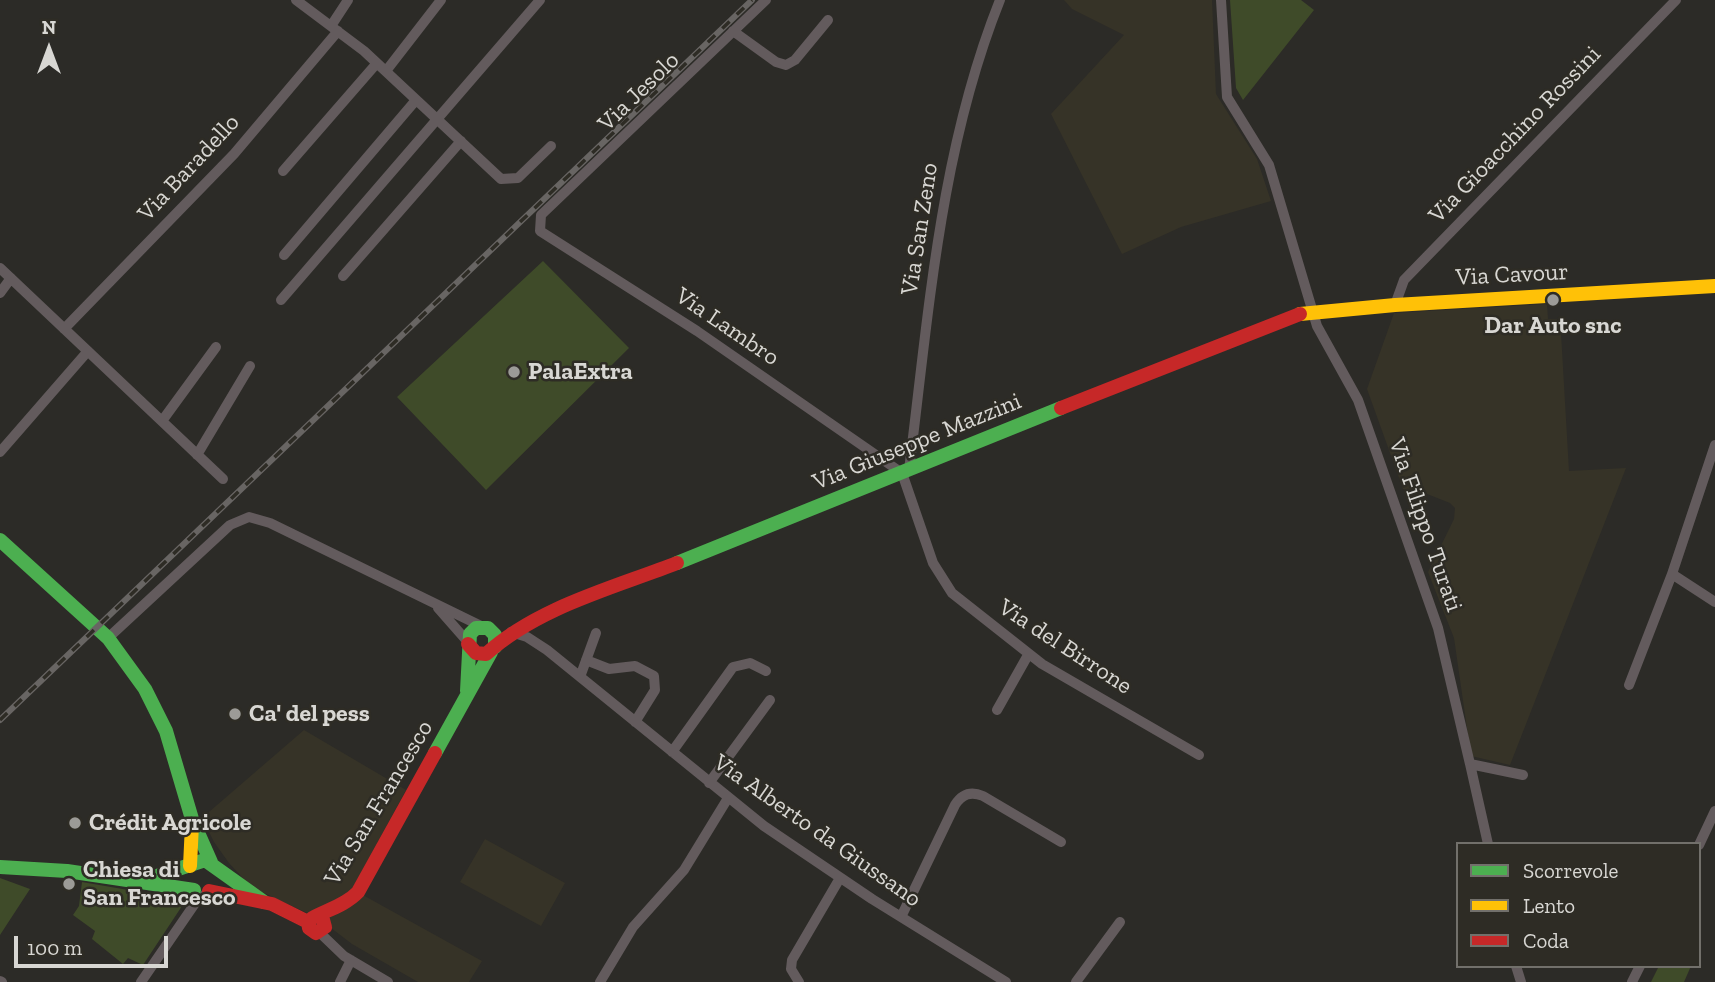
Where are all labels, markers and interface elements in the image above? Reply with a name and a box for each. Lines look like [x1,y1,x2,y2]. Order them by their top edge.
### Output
north arrow [14,14,84,84]
text: N [42,16,56,39]
street label: Via Gioacchino Rossini [1423,40,1607,230]
street label: Via Jesolo [592,46,686,138]
street label: Via Baradello [132,108,246,228]
street label: Via San Zeno [895,161,945,297]
street label: Via Cavour [1455,258,1569,292]
street label: Via Lambro [669,282,785,372]
marker: Dar Auto snc [1545,292,1561,308]
place label: Dar Auto snc [1484,312,1622,340]
place label: PalaExtra [528,358,633,386]
marker: PalaExtra [506,364,522,380]
street label: Via Giuseppe Mazzini [808,387,1026,497]
street label: Via Filippo Turati [1382,434,1468,616]
street label: Via del Birrone [993,593,1137,701]
place label: Ca' del pess [249,700,370,728]
marker: Ca' del pess [227,706,243,722]
street label: Via San Francesco [318,715,440,891]
street label: Via Alberto da Giussano [707,748,927,914]
place label: Crédit Agricole [89,809,251,837]
marker: Crédit Agricole [67,815,83,831]
legend [1456,842,1701,968]
place label: Chiesa di San Francesco [83,856,236,912]
text: Scorrevole [1523,858,1618,883]
marker: Chiesa di San Francesco [61,876,77,892]
text: Lento [1523,893,1575,918]
scale bar [18,922,172,966]
text: Coda [1523,928,1569,953]
text: 100 m [27,935,82,960]

